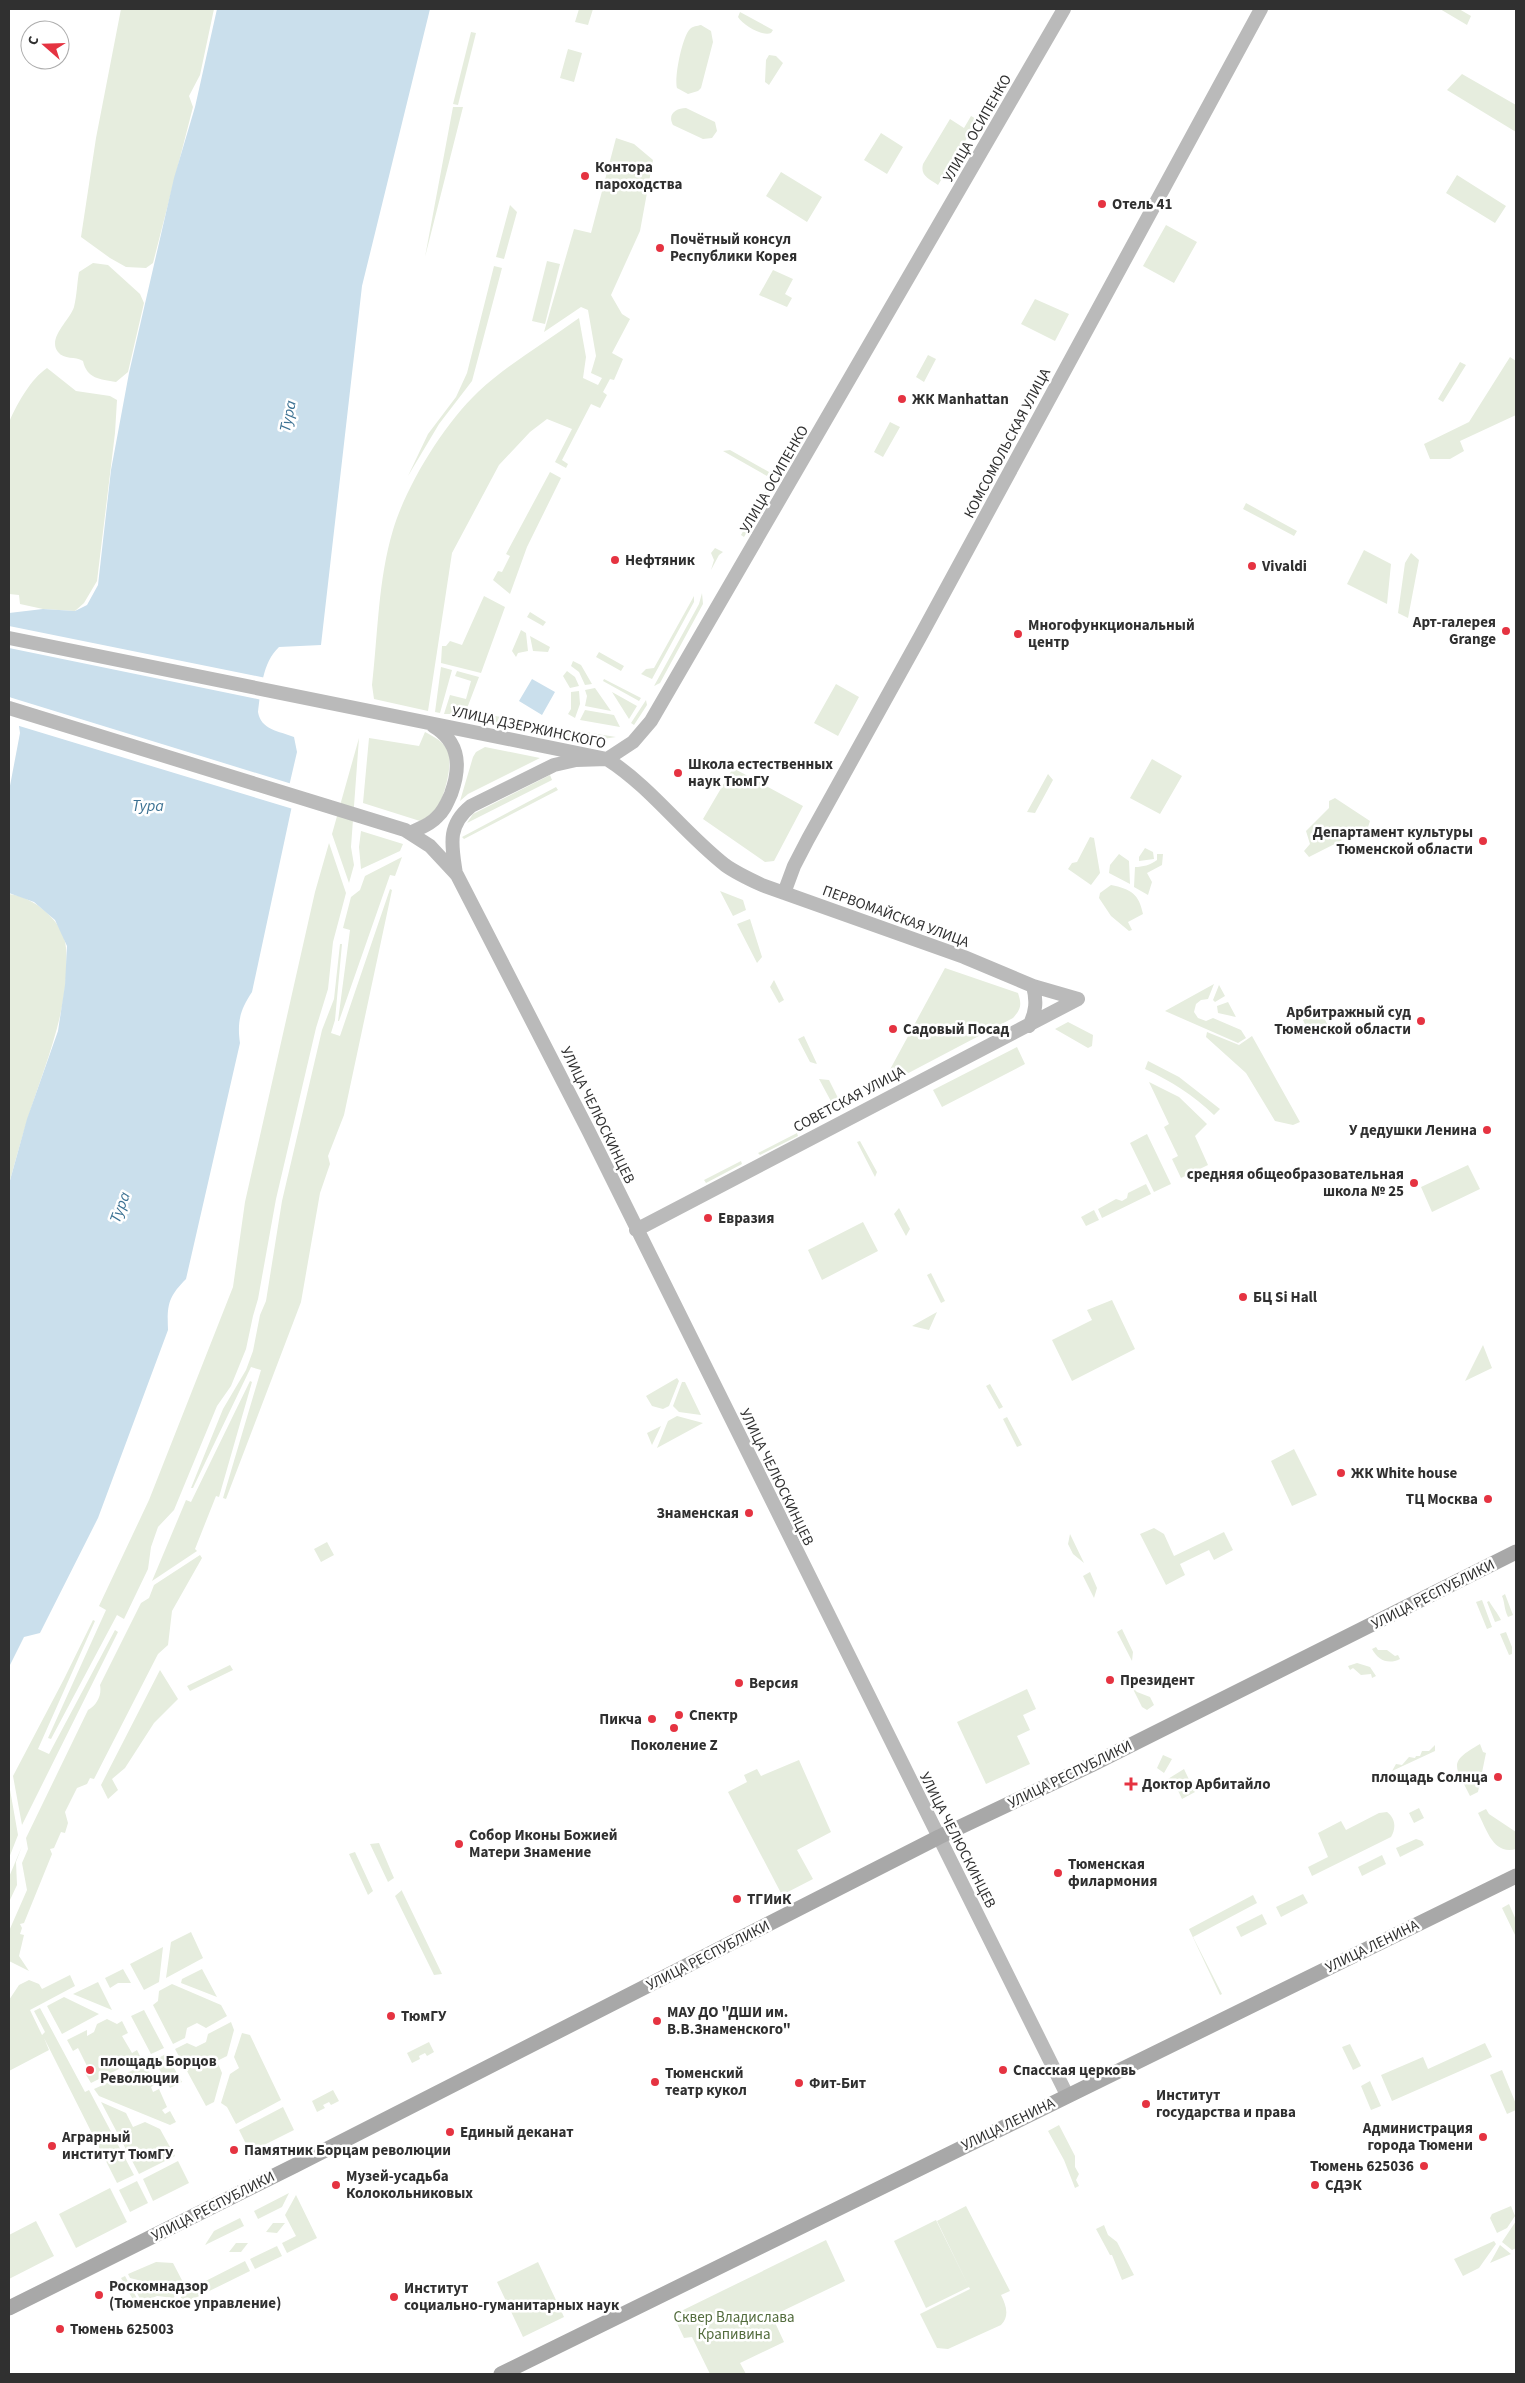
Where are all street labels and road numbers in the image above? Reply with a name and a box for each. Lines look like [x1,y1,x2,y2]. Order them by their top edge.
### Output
street label: УЛИЦА ОСИПЕНКО [938,71,1017,186]
street label: КОМСОМОЛЬСКАЯ УЛИЦА [959,364,1056,522]
street label: УЛИЦА ОСИПЕНКО [735,422,814,537]
street label: УЛИЦА ДЗЕРЖИНСКОГО [450,701,608,754]
street label: ПЕРВОМАЙСКАЯ УЛИЦА [820,880,973,953]
street label: УЛИЦА ЧЕЛЮСКИНЦЕВ [555,1043,640,1187]
street label: СОВЕТСКАЯ УЛИЦА [790,1061,909,1138]
street label: УЛИЦА ЧЕЛЮСКИНЦЕВ [734,1405,819,1549]
street label: УЛИЦА РЕСПУБЛИКИ [1368,1554,1498,1635]
street label: УЛИЦА РЕСПУБЛИКИ [1005,1735,1136,1814]
street label: УЛИЦА ЧЕЛЮСКИНЦЕВ [914,1769,1001,1912]
street label: УЛИЦА ЛЕНИНА [1322,1914,1423,1978]
street label: УЛИЦА РЕСПУБЛИКИ [643,1915,773,1996]
street label: УЛИЦА ЛЕНИНА [958,2092,1059,2156]
street label: УЛИЦА РЕСПУБЛИКИ [148,2166,278,2247]

